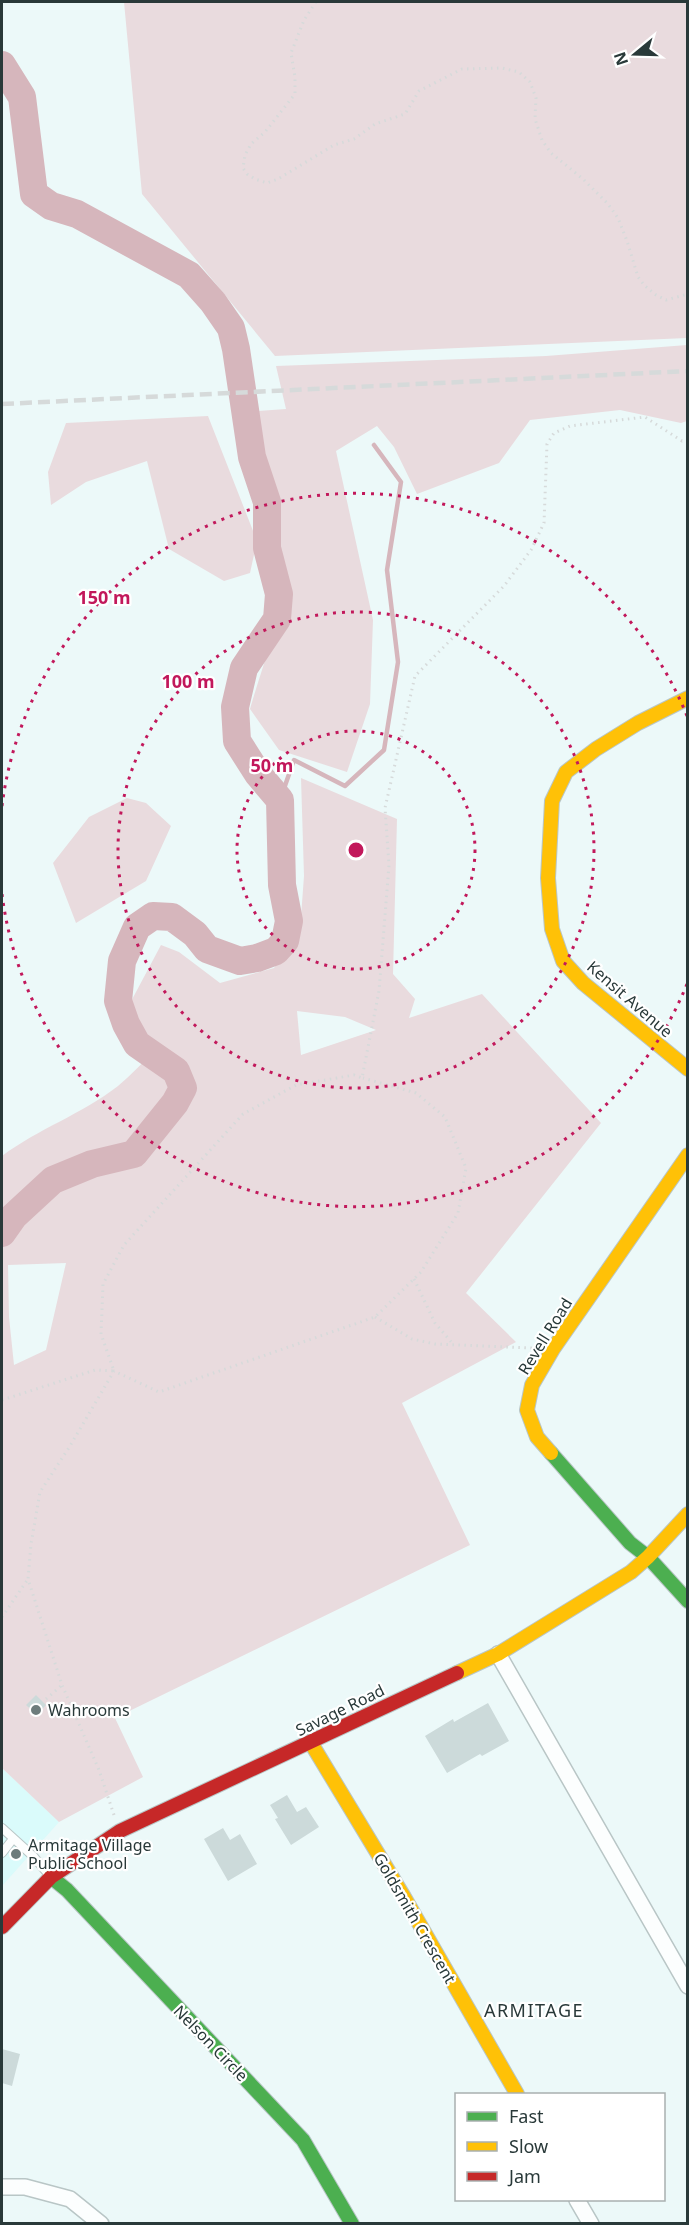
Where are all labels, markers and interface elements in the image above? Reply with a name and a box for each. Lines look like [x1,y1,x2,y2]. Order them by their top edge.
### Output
north arrow [605,24,665,84]
text: N [608,49,633,69]
text: 150 m [77,585,131,609]
text: 100 m [161,669,215,693]
text: 50 m [251,753,293,777]
centre of rings [346,840,366,860]
street label: Kensit Avenue [583,956,677,1042]
street label: Revell Road [513,1293,577,1379]
street label: Savage Road [292,1679,388,1741]
place label: Wahrooms [48,1699,130,1721]
marker: Wahrooms [29,1703,43,1717]
place label: Armitage Village Public School [28,1834,152,1874]
marker: Armitage Village Public School [9,1847,23,1861]
street label: Goldsmith Crescent [369,1849,461,1987]
district label: ARMITAGE [484,1998,584,2022]
street label: Nelson Circle [169,2000,253,2086]
legend [455,2093,665,2201]
text: Fast [509,2104,544,2128]
text: Slow [509,2134,548,2158]
text: Jam [507,2164,541,2188]

